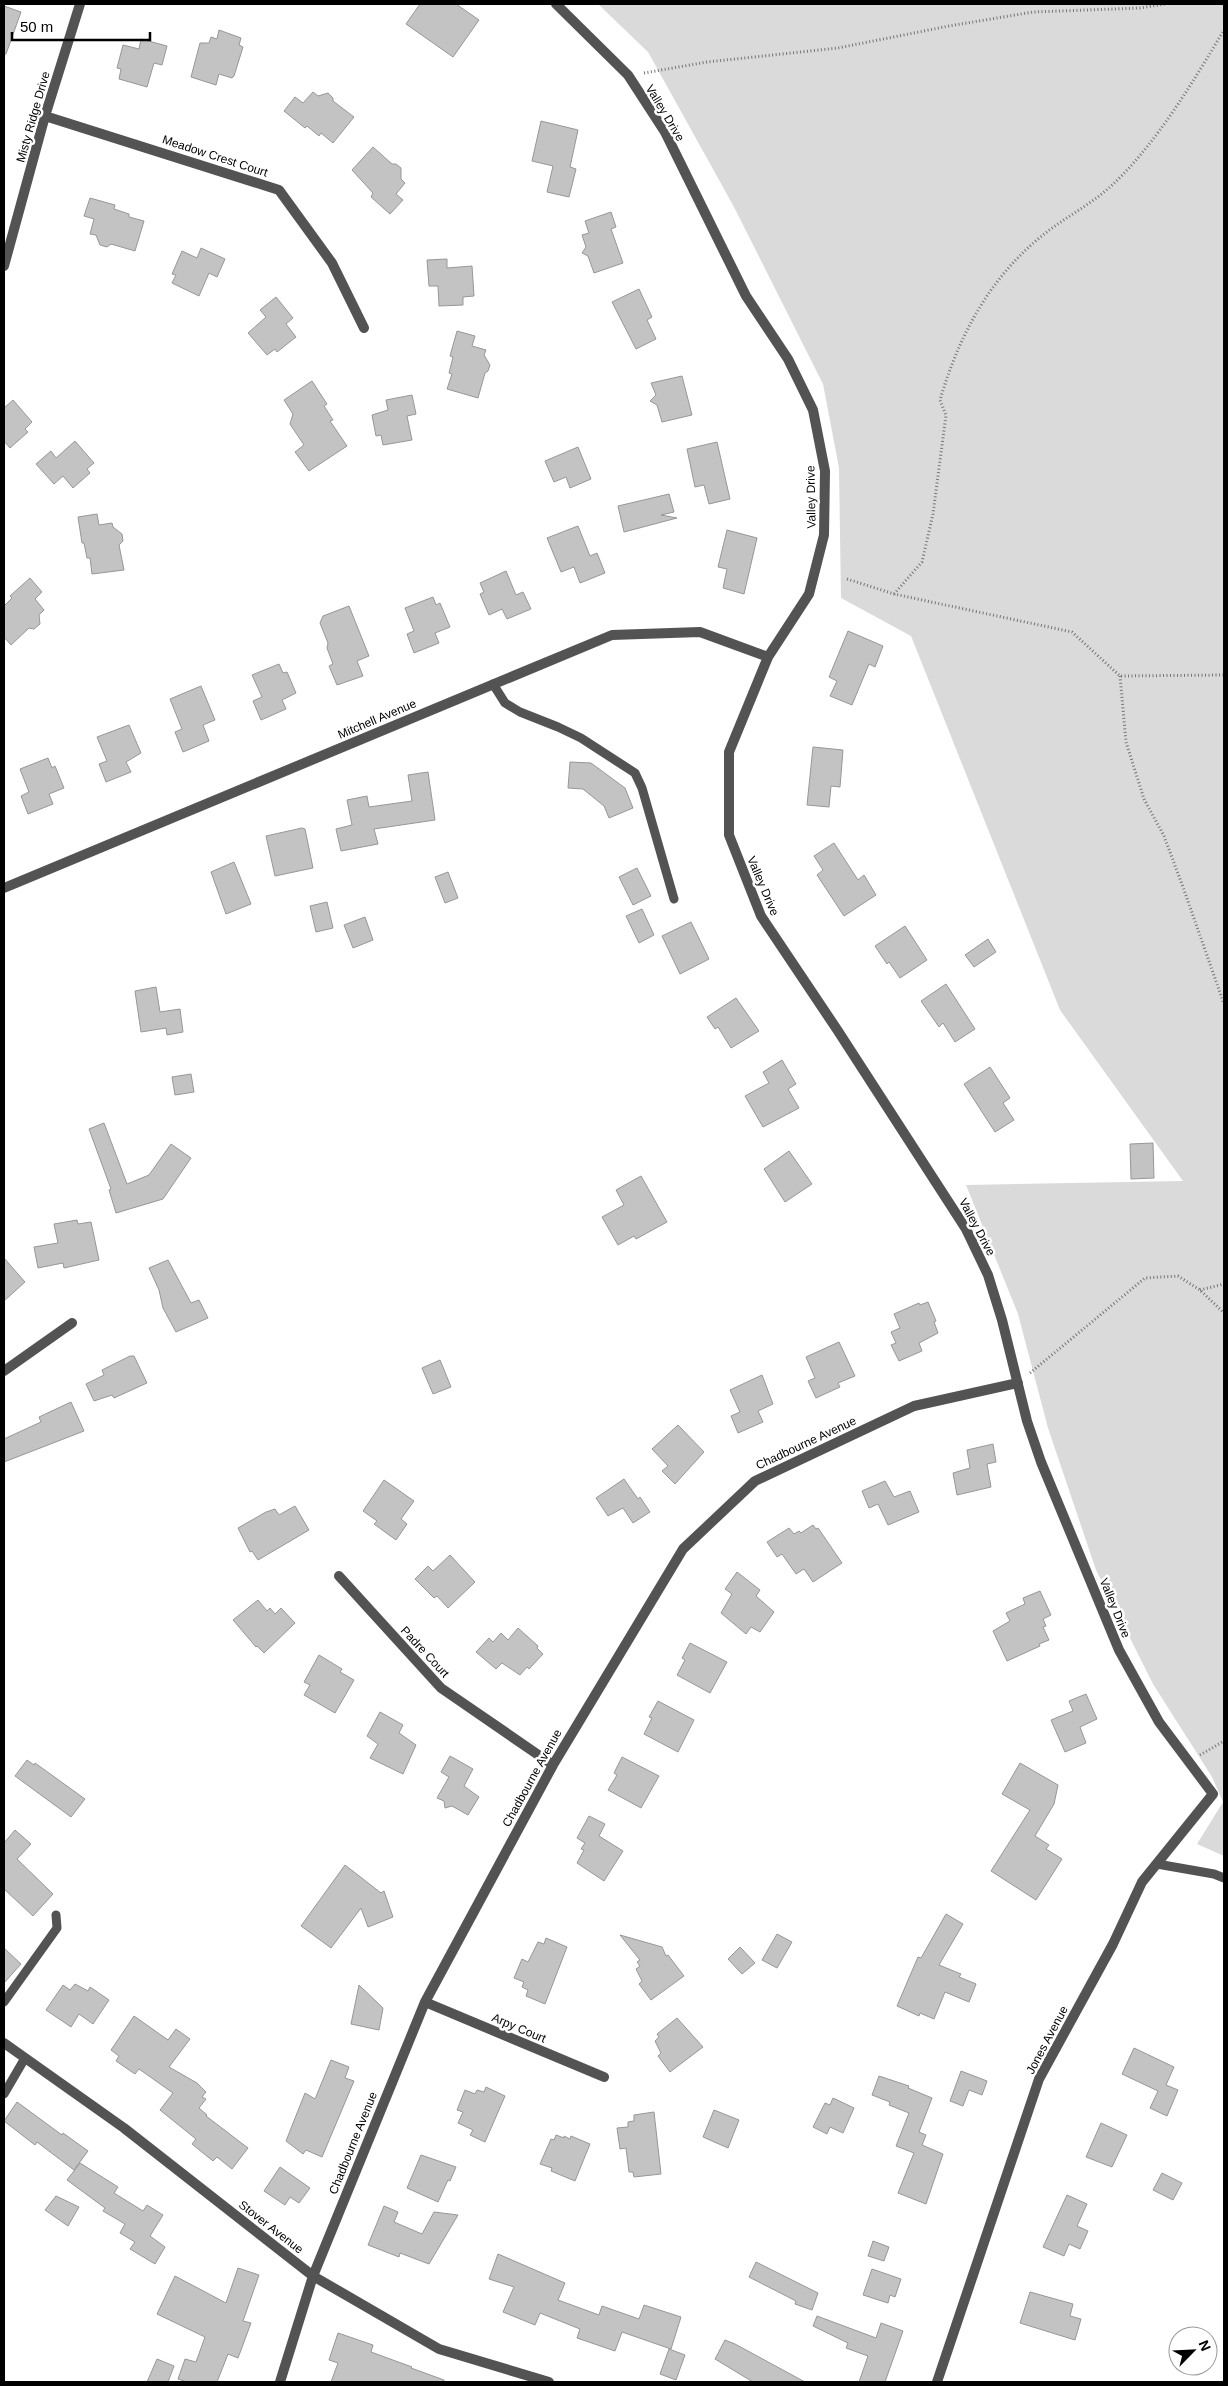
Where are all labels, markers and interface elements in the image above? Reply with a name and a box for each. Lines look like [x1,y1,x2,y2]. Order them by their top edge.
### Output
scale bar [12,10,150,42]
text: 50 m [20,18,53,35]
street label: Misty Ridge Drive [13,70,53,164]
street label: Valley Drive [643,82,687,144]
street label: Meadow Crest Court [161,132,270,180]
street label: Valley Drive [803,465,819,529]
street label: Mitchell Avenue [336,696,419,742]
street label: Valley Drive [744,854,782,918]
street label: Valley Drive [956,1196,998,1258]
street label: Chadbourne Avenue [754,1413,859,1472]
street label: Valley Drive [1097,1576,1133,1640]
street label: Padre Court [398,1624,453,1681]
street label: Chadbourne Avenue [499,1727,565,1829]
street label: Jones Avenue [1023,2003,1071,2076]
street label: Arpy Court [490,2010,549,2046]
street label: Chadbourne Avenue [326,2089,380,2196]
street label: Stover Avenue [236,2198,306,2257]
north arrow [1168,2326,1218,2376]
text: N [1196,2338,1214,2354]

